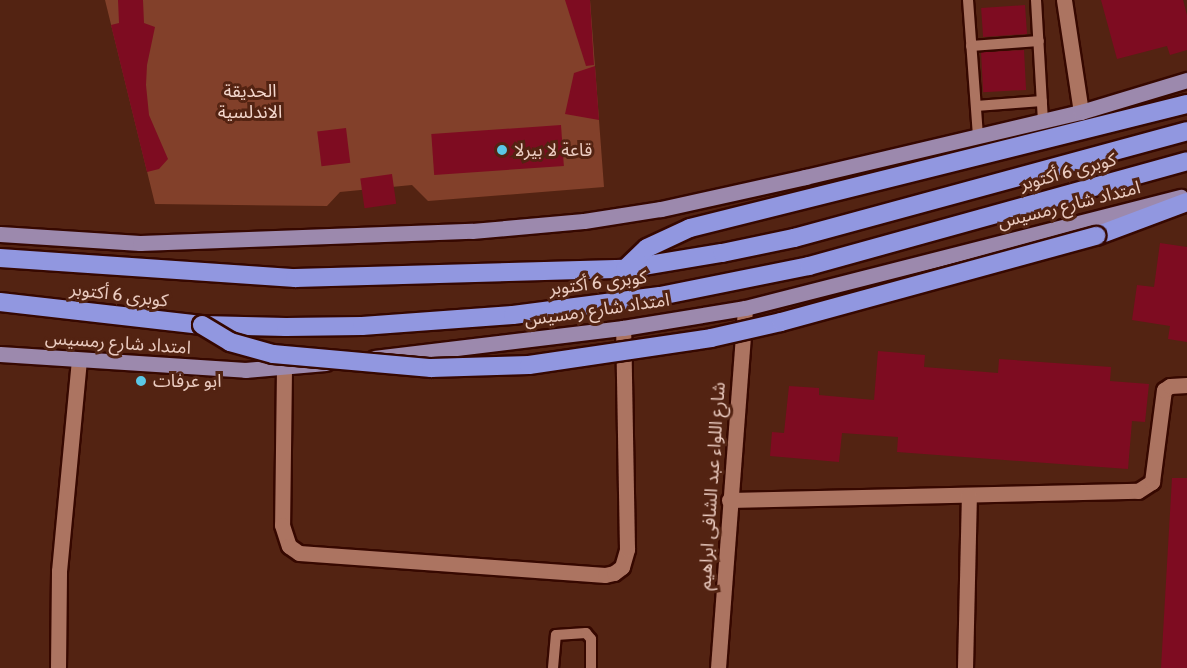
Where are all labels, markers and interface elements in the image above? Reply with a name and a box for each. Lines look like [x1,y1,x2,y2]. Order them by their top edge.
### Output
park label: الحديقة الاندلسية [218,81,282,124]
place label: قاعة لا بيرلا [514,139,592,161]
marker: قاعة لا بيرلا [495,143,509,157]
street label: كوبرى 6 أكتوبر [1018,149,1118,195]
street label: امتداد شارع رمسيس [995,177,1143,233]
street label: كوبرى 6 أكتوبر [548,266,648,300]
street label: كوبرى 6 أكتوبر [69,278,169,312]
street label: امتداد شارع رمسيس [523,289,671,331]
street label: امتداد شارع رمسيس [44,327,192,359]
place label: ابو عرفات [153,370,221,392]
marker: ابو عرفات [134,374,148,388]
street label: شارع اللواء عبد الشافى ابراهيم [694,381,730,591]

